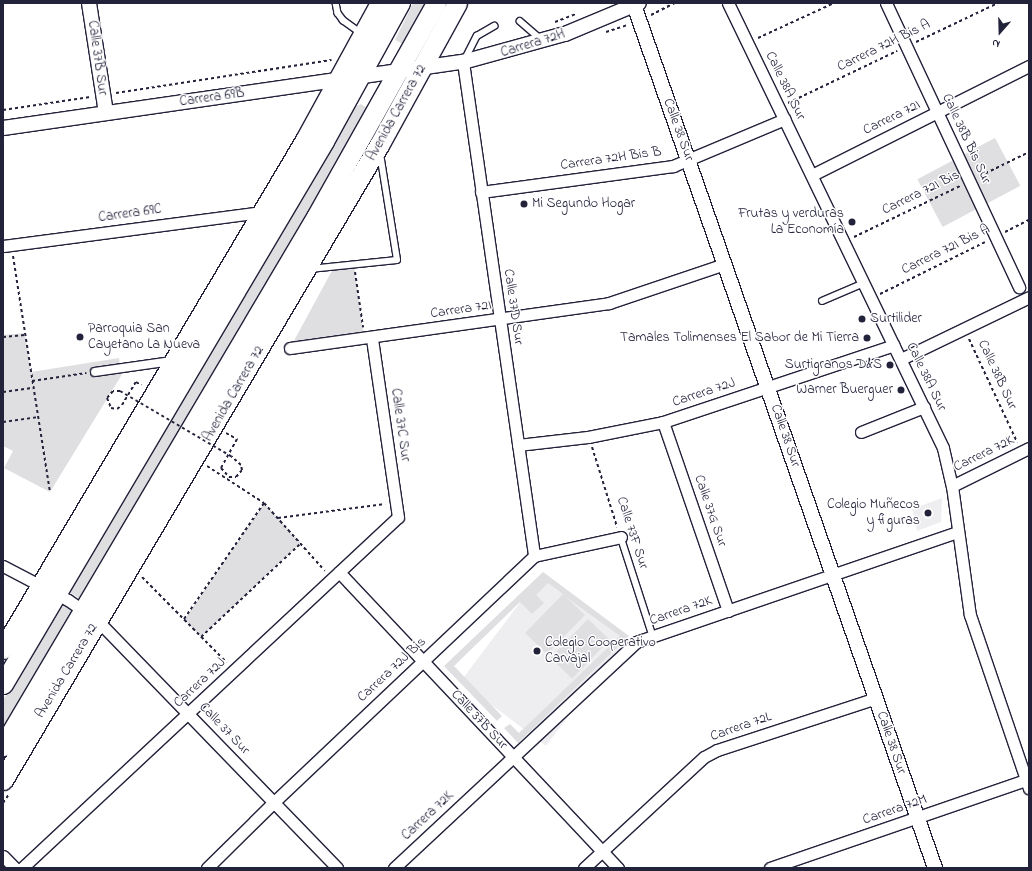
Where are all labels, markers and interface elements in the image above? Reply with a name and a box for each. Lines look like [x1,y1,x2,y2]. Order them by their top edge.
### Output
north arrow [980,12,1020,52]
street label: Carrera 72H Bis A [835,16,933,76]
street label: Calle 37B Sur [83,19,111,97]
street label: Carrera 72H [499,26,567,62]
text: N [990,34,1002,52]
street label: Calle 38A Sur [761,49,809,123]
street label: Avenida Carrera 72 [364,62,430,164]
street label: Carrera 69B [178,85,246,111]
street label: Calle 38B Bis Sur [938,91,994,187]
street label: Calle 38 Sur [659,96,697,164]
street label: Carrera 72I [861,97,923,139]
street label: Carrera 72H Bis B [559,144,663,174]
street label: Carrera 72I Bis [879,167,963,219]
place label: Mi Segundo Hogar [532,196,635,212]
marker: Mi Segundo Hogar [519,199,529,209]
street label: Carrera 69C [97,201,163,227]
place label: Frutas y verduras La Economía [738,206,844,238]
marker: Frutas y verduras La Economía [847,217,857,227]
street label: Carrera 72I Bis A [899,221,993,279]
street label: Calle 37D Sur [499,268,527,346]
street label: Carrera 72I [429,297,493,323]
place label: Surtilider [870,311,922,327]
marker: Surtilider [857,314,867,324]
place label: Parroquia San Cayetano La Nueva [88,321,200,354]
place label: Tamales Tolimenses El Sabor de Mi Tierra [620,330,859,346]
marker: Parroquia San Cayetano La Nueva [75,332,85,342]
marker: Tamales Tolimenses El Sabor de Mi Tierra [862,333,872,343]
street label: Calle 38B Sur [974,337,1020,413]
street label: Calle 38A Sur [902,340,950,414]
street label: Avenida Carrera 72 [200,343,268,445]
place label: Surtigranos D&S [785,357,882,373]
marker: Surtigranos D&S [885,360,895,370]
street label: Carrera 72J [670,375,738,411]
place label: Warner Buerguer [796,382,893,398]
marker: Warner Buerguer [896,385,906,395]
street label: Calle 37C Sur [387,387,413,463]
street label: Calle 38 Sur [766,402,804,470]
street label: Carrera 72K [951,432,1017,476]
street label: Calle 37G Sur [690,473,730,549]
street label: Calle 73F Sur [612,495,652,571]
place label: Colegio Muñecos y figuras [827,497,920,530]
marker: Colegio Muñecos y figuras [923,508,933,518]
street label: Carrera 72K [647,592,715,630]
street label: Avenida Carrera 72 [32,621,102,721]
street label: Carrera 72J Bis [354,634,430,706]
place label: Colegio Cooperativo Carvajal [545,635,656,668]
marker: Colegio Cooperativo Carvajal [532,646,542,656]
street label: Carrera 72J [170,655,230,711]
street label: Calle 37B Sur [447,687,511,753]
street label: Calle 37 Sur [195,699,253,759]
street label: Carrera 72L [708,709,774,745]
street label: Calle 38 Sur [872,709,910,777]
street label: Carrera 72K [398,788,458,844]
street label: Carrera 72M [861,791,929,829]

